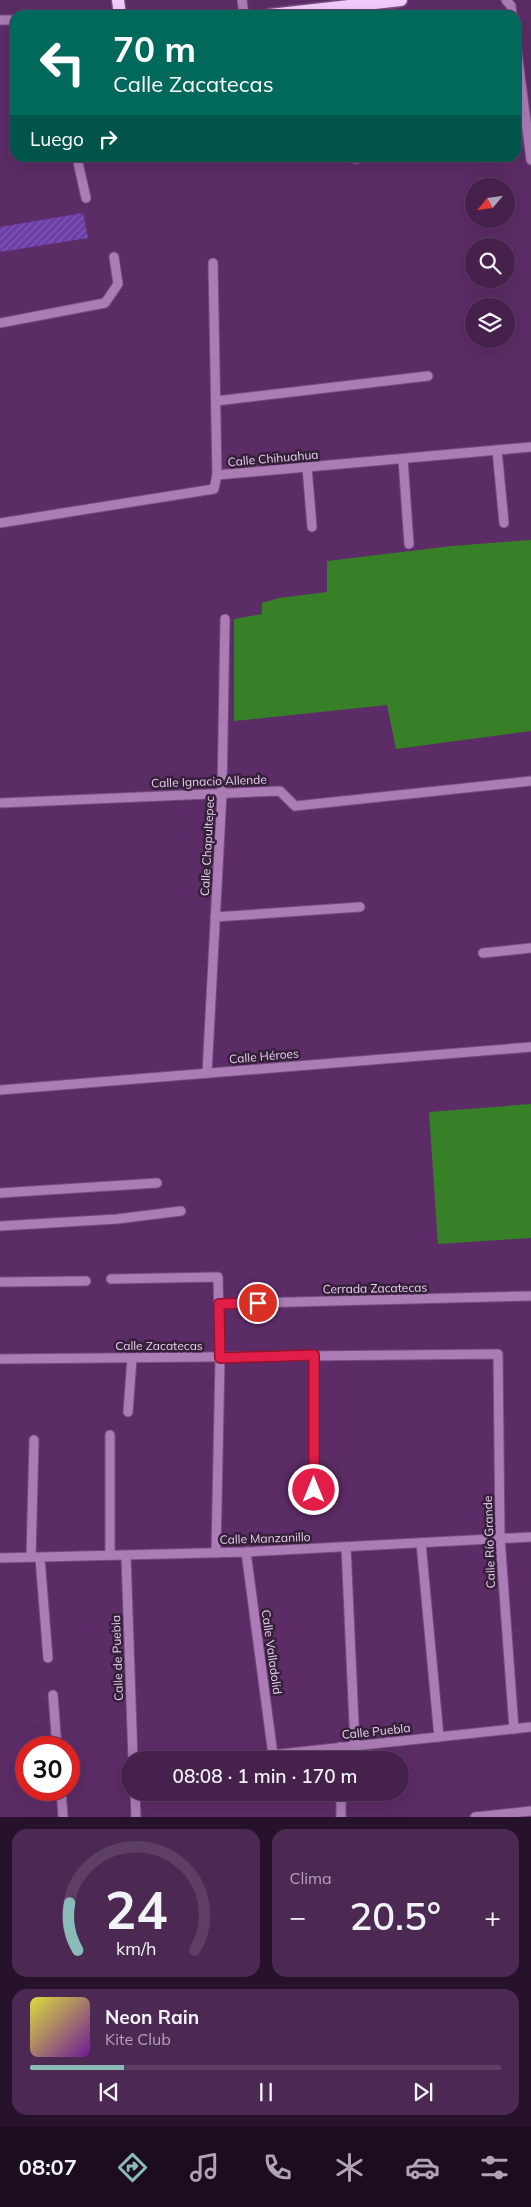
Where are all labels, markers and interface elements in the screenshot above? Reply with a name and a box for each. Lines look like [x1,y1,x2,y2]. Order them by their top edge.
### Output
text: 70 m [113,27,196,71]
icon: left [30,30,95,95]
text: Calle Zacatecas [113,70,274,98]
icon: right [94,125,122,153]
text: Luego [30,127,84,151]
north arrow [465,178,515,228]
map controls [465,178,515,348]
button: search [465,238,515,288]
button: layers [465,298,515,348]
street label: Calle Chihuahua [227,447,319,469]
street label: Calle Ignacio Allende [151,771,267,791]
street label: Calle Chapultepec [197,795,217,896]
street label: Calle Héroes [229,1045,300,1067]
street label: Cerrada Zacatecas [323,1280,428,1296]
pin [237,1282,279,1324]
icon: arrive [244,1289,272,1317]
street label: Calle Zacatecas [115,1338,203,1353]
position arrow [287,1463,339,1515]
street label: Calle Río Grande [480,1495,498,1589]
street label: Calle Manzanillo [219,1529,311,1547]
street label: Calle Valladolid [259,1609,285,1695]
street label: Calle de Puebla [108,1615,126,1701]
street label: Calle Puebla [341,1720,411,1742]
speed limit sign: 30 [15,1736,80,1801]
text: 08:08 · 1 min · 170 m [172,1764,358,1788]
text: Clima [290,1868,332,1888]
text: 24 [105,1877,167,1942]
text: 20.5° [349,1892,441,1940]
text: − [290,1899,306,1934]
text: + [484,1899,501,1934]
text: km/h [116,1937,156,1959]
text: Neon Rain [105,2005,199,2029]
text: Kite Club [105,2029,171,2049]
icon: previous [95,2078,123,2106]
icon: pause [252,2078,280,2106]
icon: next [409,2078,437,2106]
icon: directions [115,2150,150,2185]
icon: music [187,2150,222,2185]
icon: phone [260,2150,295,2185]
icon: climate [332,2150,367,2185]
icon: car [405,2150,440,2185]
icon: filters [477,2150,512,2185]
text: 08:07 [19,2153,77,2181]

